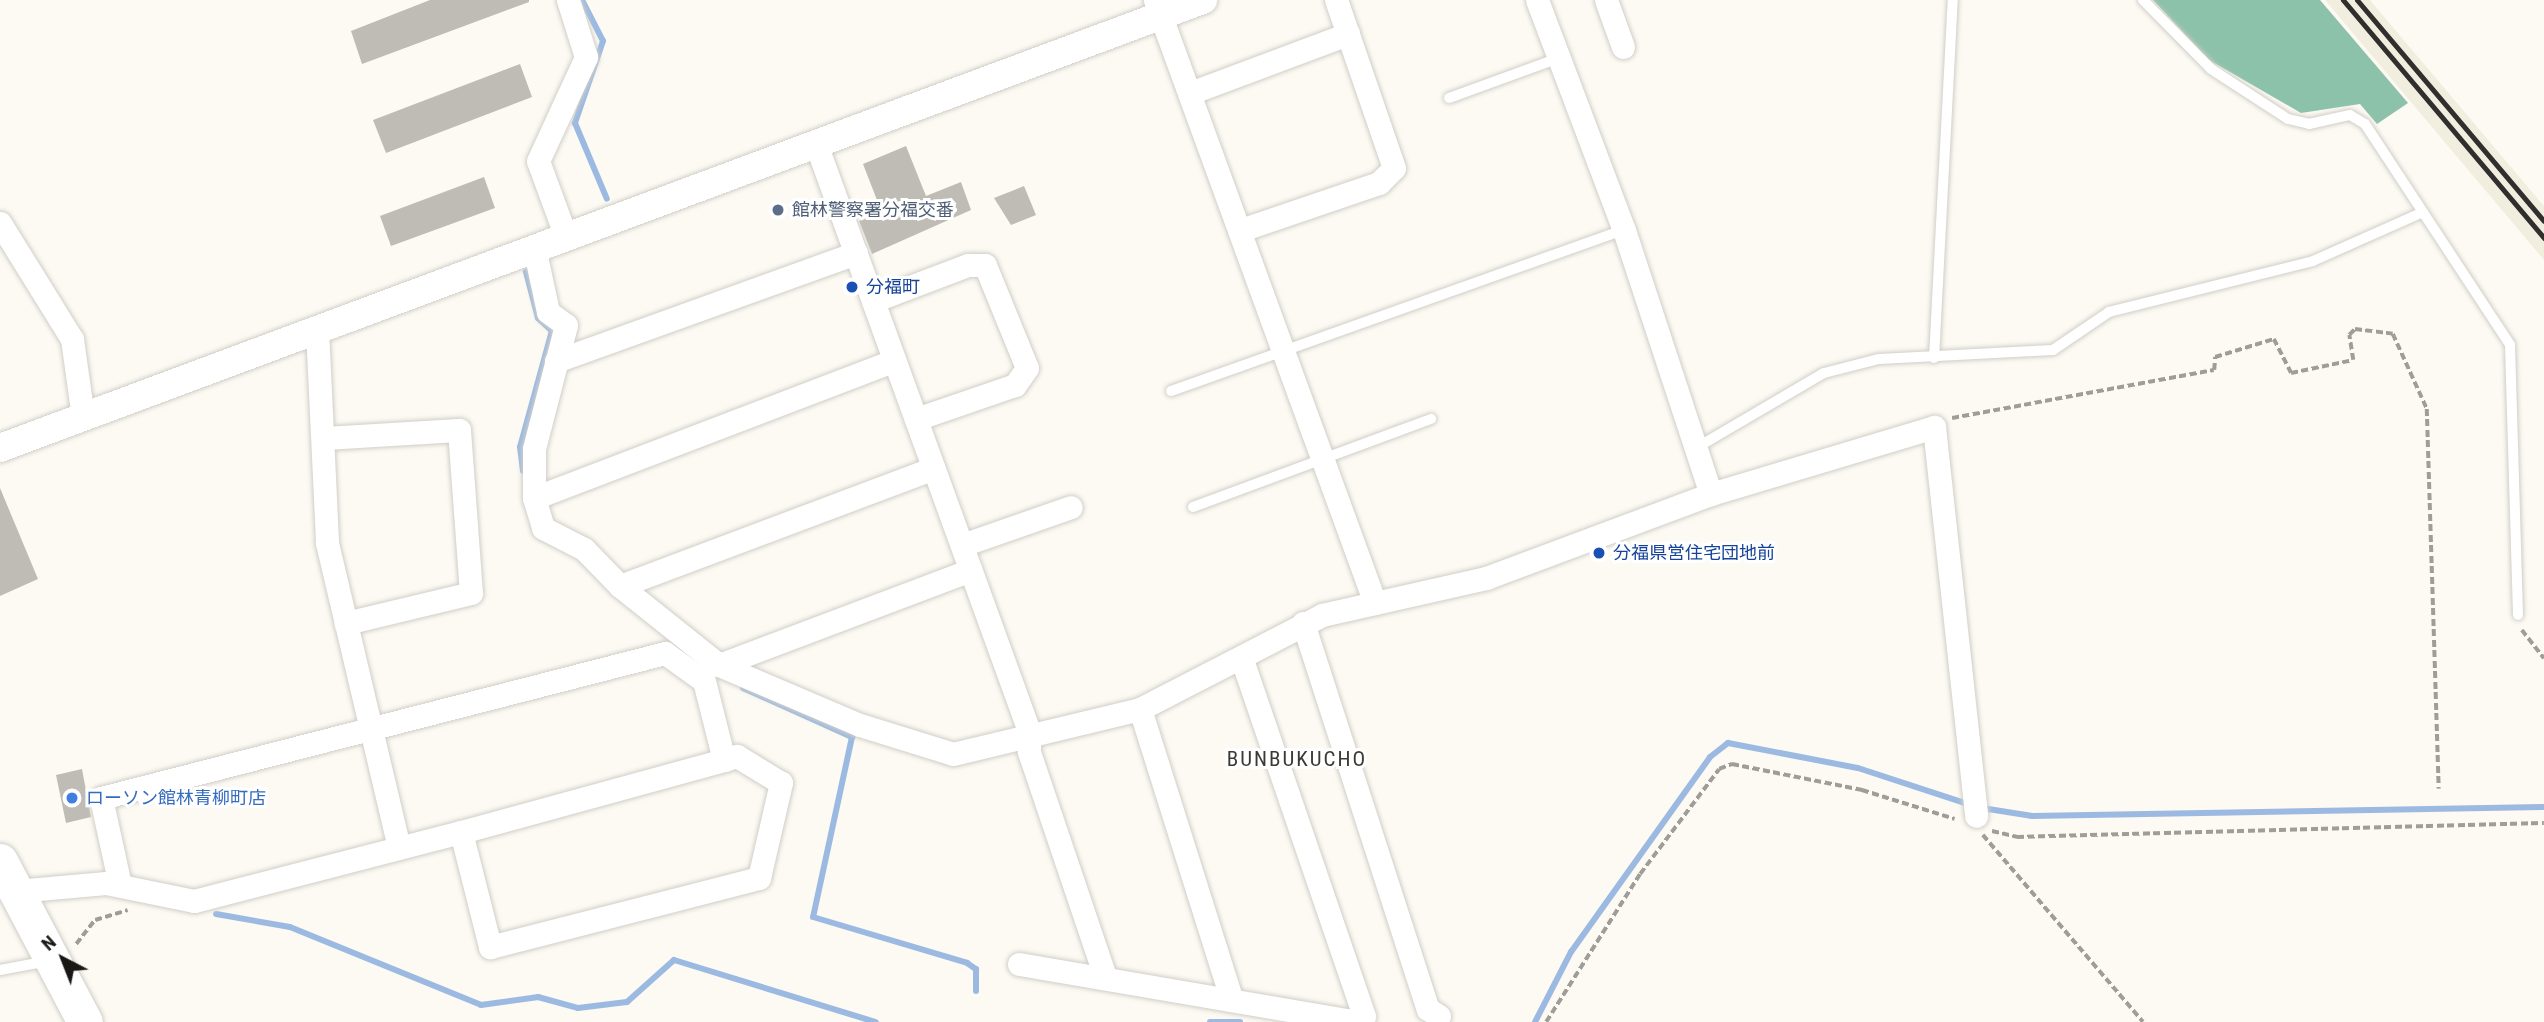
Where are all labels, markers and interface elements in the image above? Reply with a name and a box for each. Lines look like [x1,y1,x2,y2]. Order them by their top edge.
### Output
place label: 館林警察署分福交番 [792,199,954,221]
marker: 館林警察署分福交番 [770,202,786,218]
place label: 分福町 [866,276,920,298]
marker: 分福町 [844,279,860,295]
place label: 分福県営住宅団地前 [1613,542,1775,564]
marker: 分福県営住宅団地前 [1591,545,1607,561]
district label: BUNBUKUCHO [1228,746,1366,772]
place label: ローソン館林青柳町店 [86,787,266,809]
marker: ローソン館林青柳町店 [64,790,80,806]
north arrow [28,924,98,994]
text: N [37,931,61,955]

